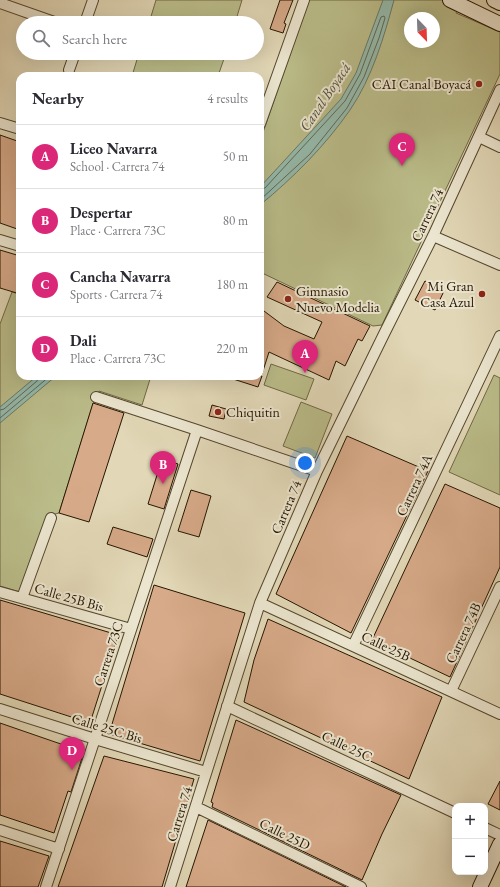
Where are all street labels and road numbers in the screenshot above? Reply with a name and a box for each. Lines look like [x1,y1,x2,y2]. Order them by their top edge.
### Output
street label: Carrera 74 [407,185,447,245]
street label: Carrera 74A [392,451,436,519]
street label: Carrera 74 [267,477,305,537]
street label: Calle 25B Bis [32,579,106,616]
street label: Carrera 74B [441,600,485,666]
street label: Carrera 73C [89,619,127,689]
street label: Calle 25B [359,627,413,665]
street label: Calle 25C Bis [70,709,145,747]
street label: Calle 25C [319,726,375,766]
street label: Carrera 74 [162,784,196,844]
street label: Calle 25D [257,814,314,854]

